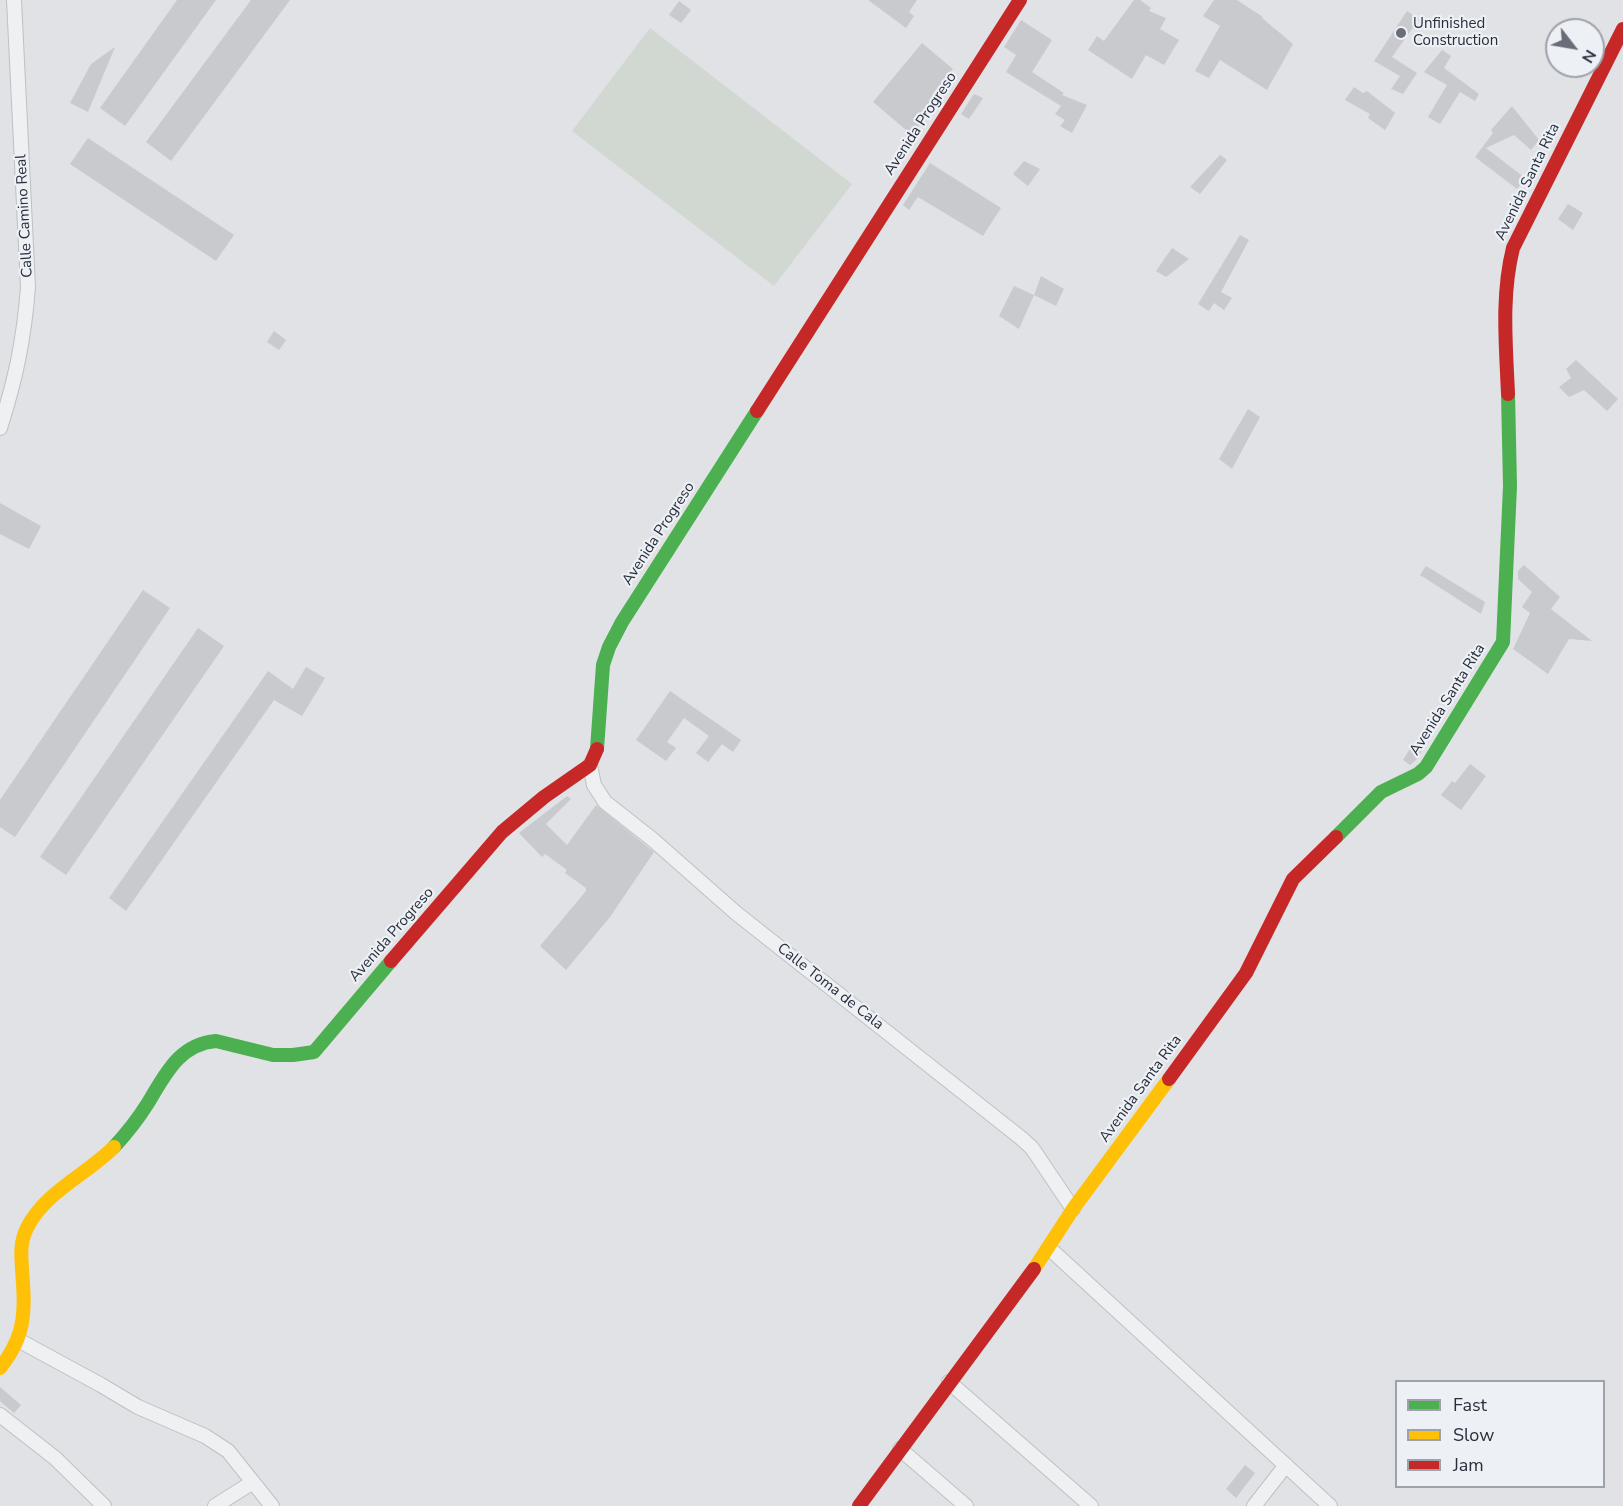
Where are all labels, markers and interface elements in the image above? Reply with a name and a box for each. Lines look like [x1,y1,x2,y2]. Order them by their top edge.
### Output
place label: Unfinished Construction [1413,15,1498,50]
north arrow [1545,18,1605,78]
marker: Unfinished Construction [1394,26,1408,40]
text: N [1576,45,1601,67]
street label: Avenida Progreso [881,69,961,179]
street label: Avenida Santa Rita [1492,120,1564,244]
street label: Calle Camino Real [13,154,37,278]
street label: Avenida Progreso [619,479,699,589]
street label: Avenida Santa Rita [1406,641,1490,759]
street label: Avenida Progreso [346,884,438,986]
street label: Calle Toma de Cala [773,940,887,1034]
street label: Avenida Santa Rita [1096,1032,1186,1146]
legend [1395,1380,1605,1488]
text: Fast [1453,1393,1487,1417]
text: Slow [1453,1423,1494,1447]
text: Jam [1453,1453,1484,1477]

